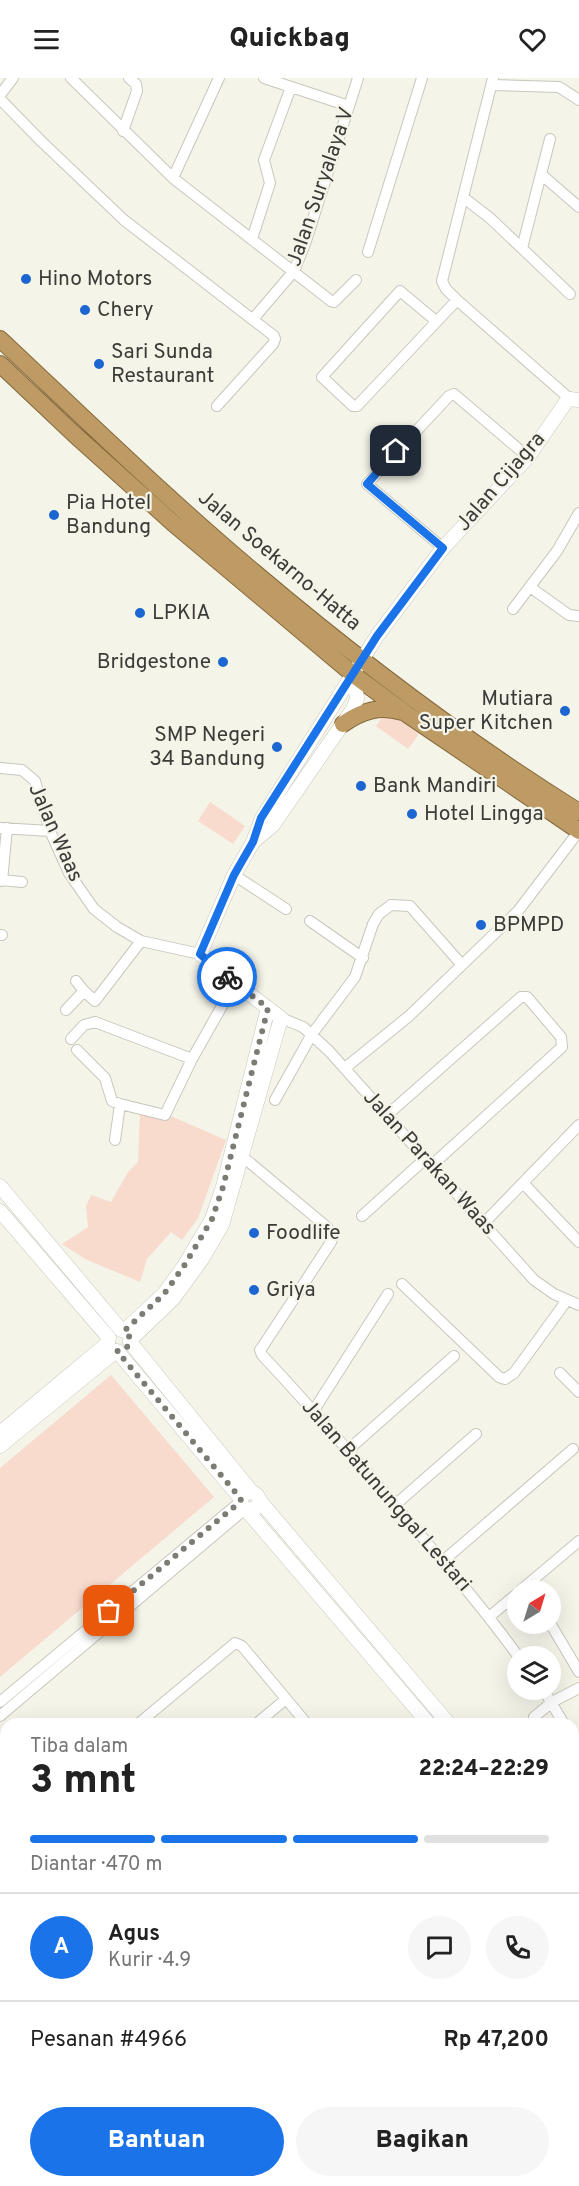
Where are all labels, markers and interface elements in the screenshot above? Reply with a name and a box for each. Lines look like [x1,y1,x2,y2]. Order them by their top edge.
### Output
text: Quickbag [229,22,350,56]
icon: menu [30,23,63,56]
icon: heart [516,23,549,56]
street label: Jalan Suryalaya V [281,104,361,270]
place label: Hino Motors [38,266,152,293]
marker: Hino Motors [19,272,33,286]
place label: Chery [97,297,154,324]
marker: Chery [78,303,92,317]
place label: Sari Sunda Restaurant [111,339,214,390]
marker: Sari Sunda Restaurant [92,357,106,371]
pin [370,425,421,476]
street label: Jalan Cijagra [450,427,552,537]
icon: home [379,434,412,467]
street label: Jalan Soekarno-Hatta [192,485,366,637]
place label: Pia Hotel Bandung [66,490,151,541]
marker: Pia Hotel Bandung [47,508,61,522]
place label: LPKIA [152,600,211,627]
marker: LPKIA [133,606,147,620]
place label: Bridgestone [97,649,211,676]
marker: Bridgestone [216,655,230,669]
place label: Mutiara Super Kitchen [419,686,553,737]
marker: Mutiara Super Kitchen [558,704,572,718]
place label: SMP Negeri 34 Bandung [149,722,265,773]
marker: SMP Negeri 34 Bandung [270,740,284,754]
place label: Bank Mandiri [373,773,496,800]
marker: Bank Mandiri [354,779,368,793]
street label: Jalan Waas [21,780,89,886]
place label: Hotel Lingga [424,801,544,828]
marker: Hotel Lingga [405,807,419,821]
place label: BPMPD [493,912,564,939]
marker: BPMPD [474,918,488,932]
courier [197,947,257,1007]
icon: bike [211,961,244,994]
street label: Jalan Parakan Waas [357,1085,501,1241]
place label: Foodlife [266,1220,341,1247]
marker: Foodlife [247,1226,261,1240]
place label: Griya [266,1277,316,1304]
marker: Griya [247,1283,261,1297]
street label: Jalan Batununggal Lestari [295,1394,477,1598]
north arrow [507,1580,561,1634]
map controls [507,1580,561,1700]
pin [83,1585,134,1636]
icon: bag [92,1594,125,1627]
button: layers [507,1646,561,1700]
text: Tiba dalam [30,1734,128,1760]
text: 22:24–22:29 [418,1756,549,1783]
text: 3 mnt [30,1758,136,1807]
text: Diantar · 470 m [30,1852,162,1878]
button: chat [408,1916,471,1979]
button: phone [486,1916,549,1979]
text: Agus [108,1921,160,1948]
text: A [54,1934,69,1961]
text: Kurir · 4.9 [108,1948,191,1974]
text: Pesanan #4966 [30,2027,187,2054]
text: Rp 47,200 [444,2027,549,2054]
button: Bantuan [30,2107,284,2176]
button: Bagikan [296,2107,549,2176]

